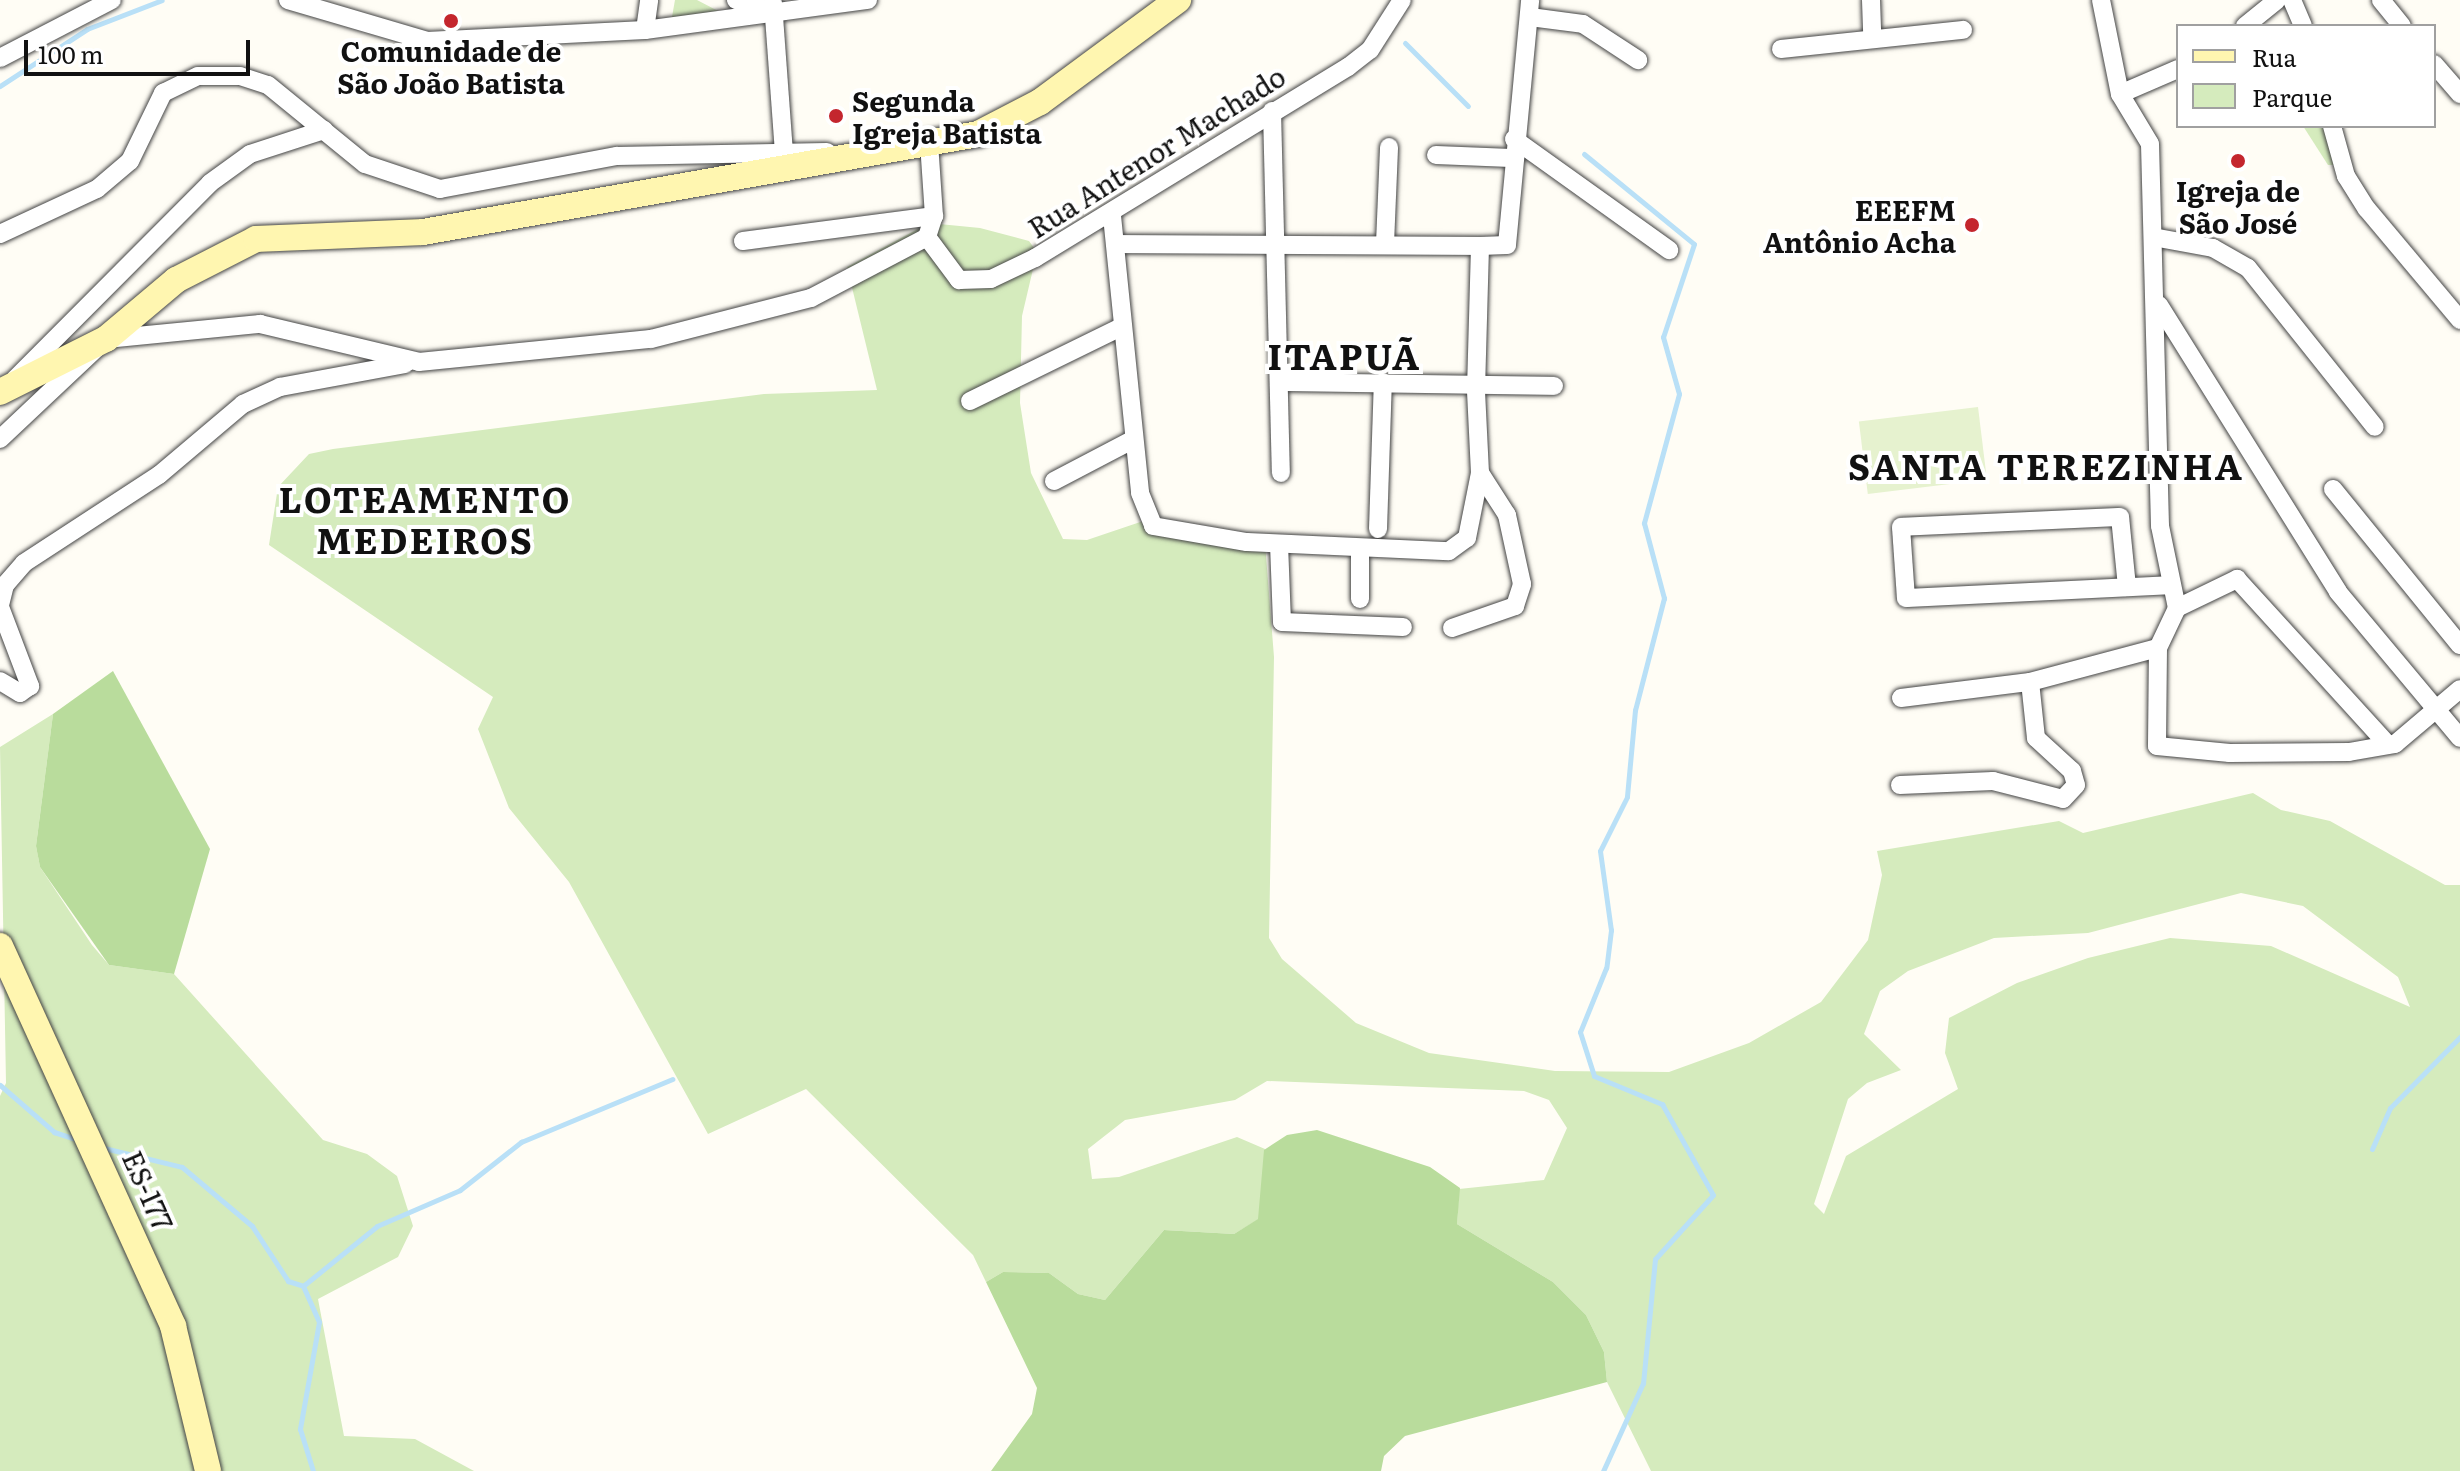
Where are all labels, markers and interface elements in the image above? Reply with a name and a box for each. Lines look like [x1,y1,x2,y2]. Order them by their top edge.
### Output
marker: Comunidade de São João Batista [442,12,460,30]
scale bar [28,24,254,74]
legend [2176,24,2436,128]
place label: Comunidade de São João Batista [337,33,565,99]
text: 100 m [38,36,104,71]
text: Rua [2252,39,2296,74]
street label: Rua Antenor Machado [1021,58,1291,244]
text: Parque [2252,79,2332,114]
place label: Segunda Igreja Batista [852,83,1042,149]
marker: Segunda Igreja Batista [827,107,845,125]
marker: Igreja de São José [2229,152,2247,170]
place label: Igreja de São José [2176,173,2300,239]
place label: EEEFM Antônio Acha [1763,192,1956,258]
marker: EEEFM Antônio Acha [1963,216,1981,234]
district label: ITAPUÃ [1267,333,1421,377]
district label: SANTA TEREZINHA [1848,443,2244,487]
district label: LOTEAMENTO MEDEIROS [279,475,571,560]
street label: ES-177 [117,1145,181,1235]

